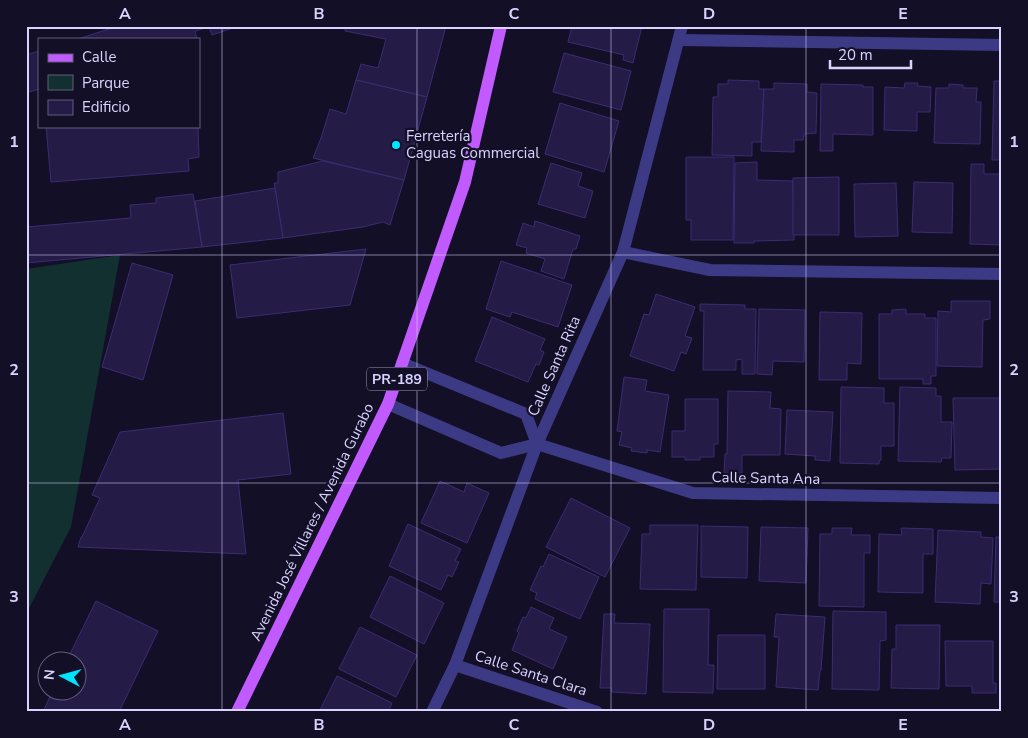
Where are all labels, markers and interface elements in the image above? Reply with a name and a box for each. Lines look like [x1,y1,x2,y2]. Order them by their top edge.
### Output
text: A [119,3,131,25]
text: B [313,3,325,25]
text: C [509,3,520,25]
text: D [703,3,715,25]
text: E [898,3,908,25]
legend [38,38,200,128]
scale bar [830,38,912,70]
text: 20 m [838,45,873,65]
text: Calle [82,47,117,67]
text: Parque [82,73,130,93]
text: Edificio [82,97,130,117]
place label: Ferretería Caguas Commercial [406,126,540,163]
text: 1 [9,131,19,153]
text: 1 [1009,131,1019,153]
marker: Ferretería Caguas Commercial [390,139,402,151]
street label: Calle Santa Rita [523,313,585,419]
text: 2 [9,359,19,381]
text: 2 [1009,359,1019,381]
road number: PR-189 [367,368,427,390]
street label: Avenida José Villares / Avenida Gurabo [246,400,378,644]
street label: Calle Santa Ana [712,467,820,489]
text: 3 [9,586,19,608]
text: 3 [1009,586,1019,608]
street label: Calle Santa Clara [472,645,590,701]
north arrow [38,650,88,700]
text: N [40,668,60,681]
text: A [119,714,131,736]
text: B [313,714,325,736]
text: C [509,714,520,736]
text: D [703,714,715,736]
text: E [898,714,908,736]

